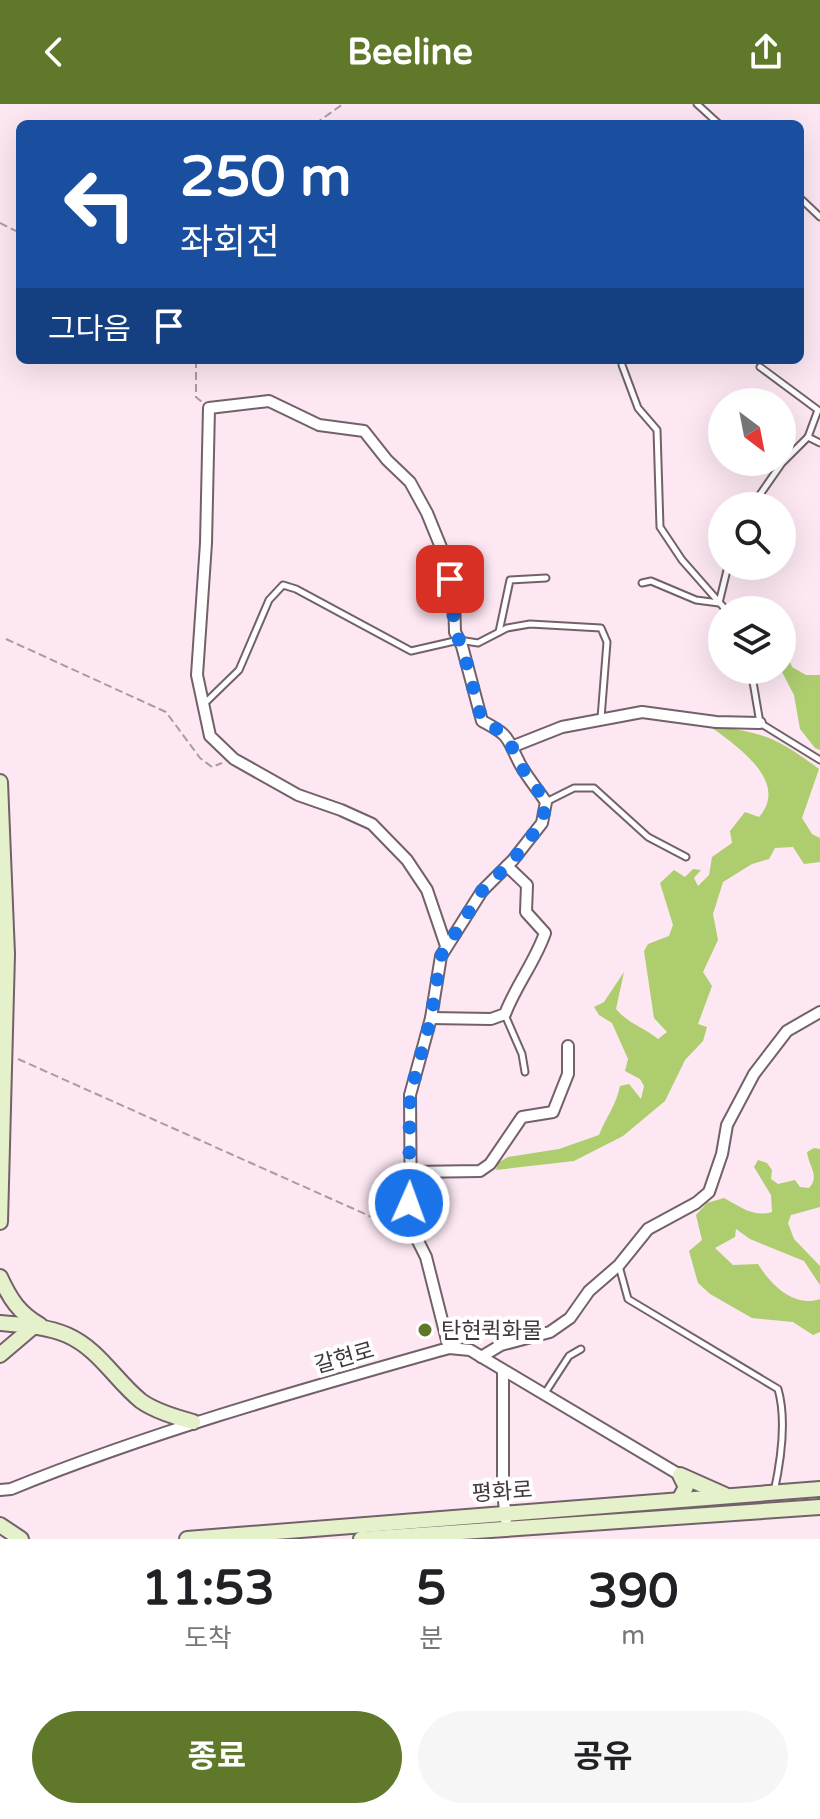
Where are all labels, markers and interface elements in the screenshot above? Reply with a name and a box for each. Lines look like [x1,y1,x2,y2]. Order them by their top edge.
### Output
icon: back [32,30,76,74]
icon: share [744,30,788,74]
text: Beeline [347,31,473,74]
text: 250 m [180,144,351,211]
icon: left [48,152,152,256]
text: 좌회전 [180,221,279,264]
icon: arrive [147,304,191,348]
text: 그다음 [48,311,131,348]
north arrow [708,388,796,476]
map controls [708,388,796,684]
button: search [708,492,796,580]
pin [416,545,484,613]
icon: arrive [428,557,472,601]
button: layers [708,596,796,684]
position arrow [367,1161,451,1245]
place label: 탄현퀵화물 [441,1318,542,1344]
marker: 탄현퀵화물 [416,1321,434,1339]
street label: 갈현로 [312,1337,377,1379]
street label: 평화로 [471,1477,533,1507]
text: 11:53 [142,1560,275,1618]
text: 5 [416,1560,446,1618]
text: 390 [588,1563,678,1621]
text: m [621,1620,645,1651]
text: 도착 [184,1623,232,1654]
text: 분 [419,1623,443,1654]
button: 종료 [32,1711,402,1803]
button: 공유 [418,1711,788,1803]

